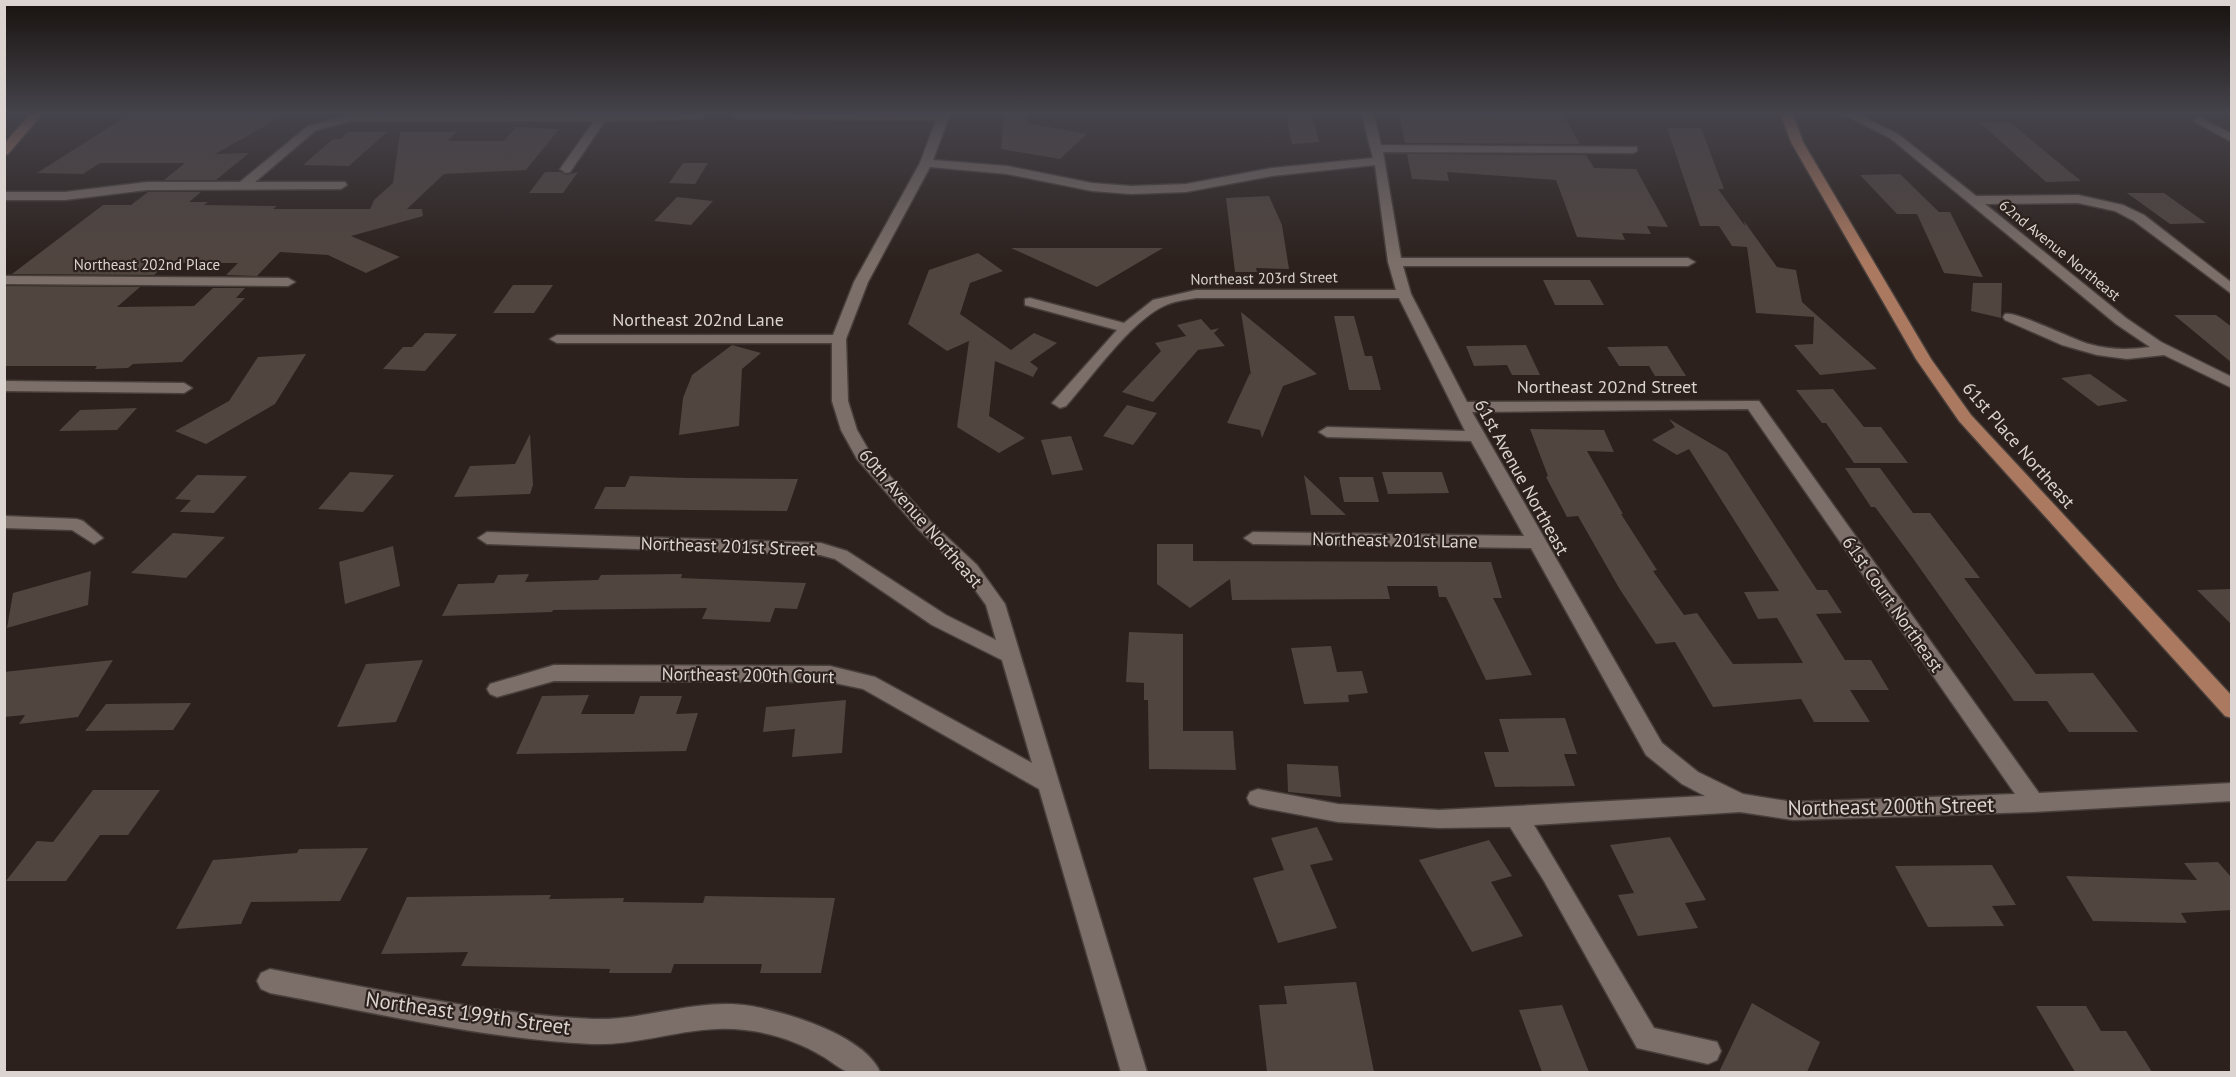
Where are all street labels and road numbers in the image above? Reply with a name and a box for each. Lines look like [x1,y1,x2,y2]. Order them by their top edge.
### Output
street label: 62nd Avenue Northeast [1996,195,2124,305]
street label: Northeast 202nd Place [74,255,220,274]
street label: Northeast 203rd Street [1190,267,1338,289]
street label: Northeast 202nd Lane [612,308,784,331]
street label: Northeast 202nd Street [1517,375,1697,398]
street label: 61st Place Northeast [1958,377,2080,513]
street label: 61st Avenue Northeast [1470,395,1574,559]
street label: 60th Avenue Northeast [854,444,988,592]
street label: Northeast 201st Lane [1312,527,1478,553]
street label: Northeast 201st Street [640,531,816,561]
street label: 61st Court Northeast [1837,532,1949,676]
street label: Northeast 200th Court [661,662,835,688]
street label: Northeast 200th Street [1787,791,1995,821]
street label: Northeast 199th Street [364,985,572,1041]

